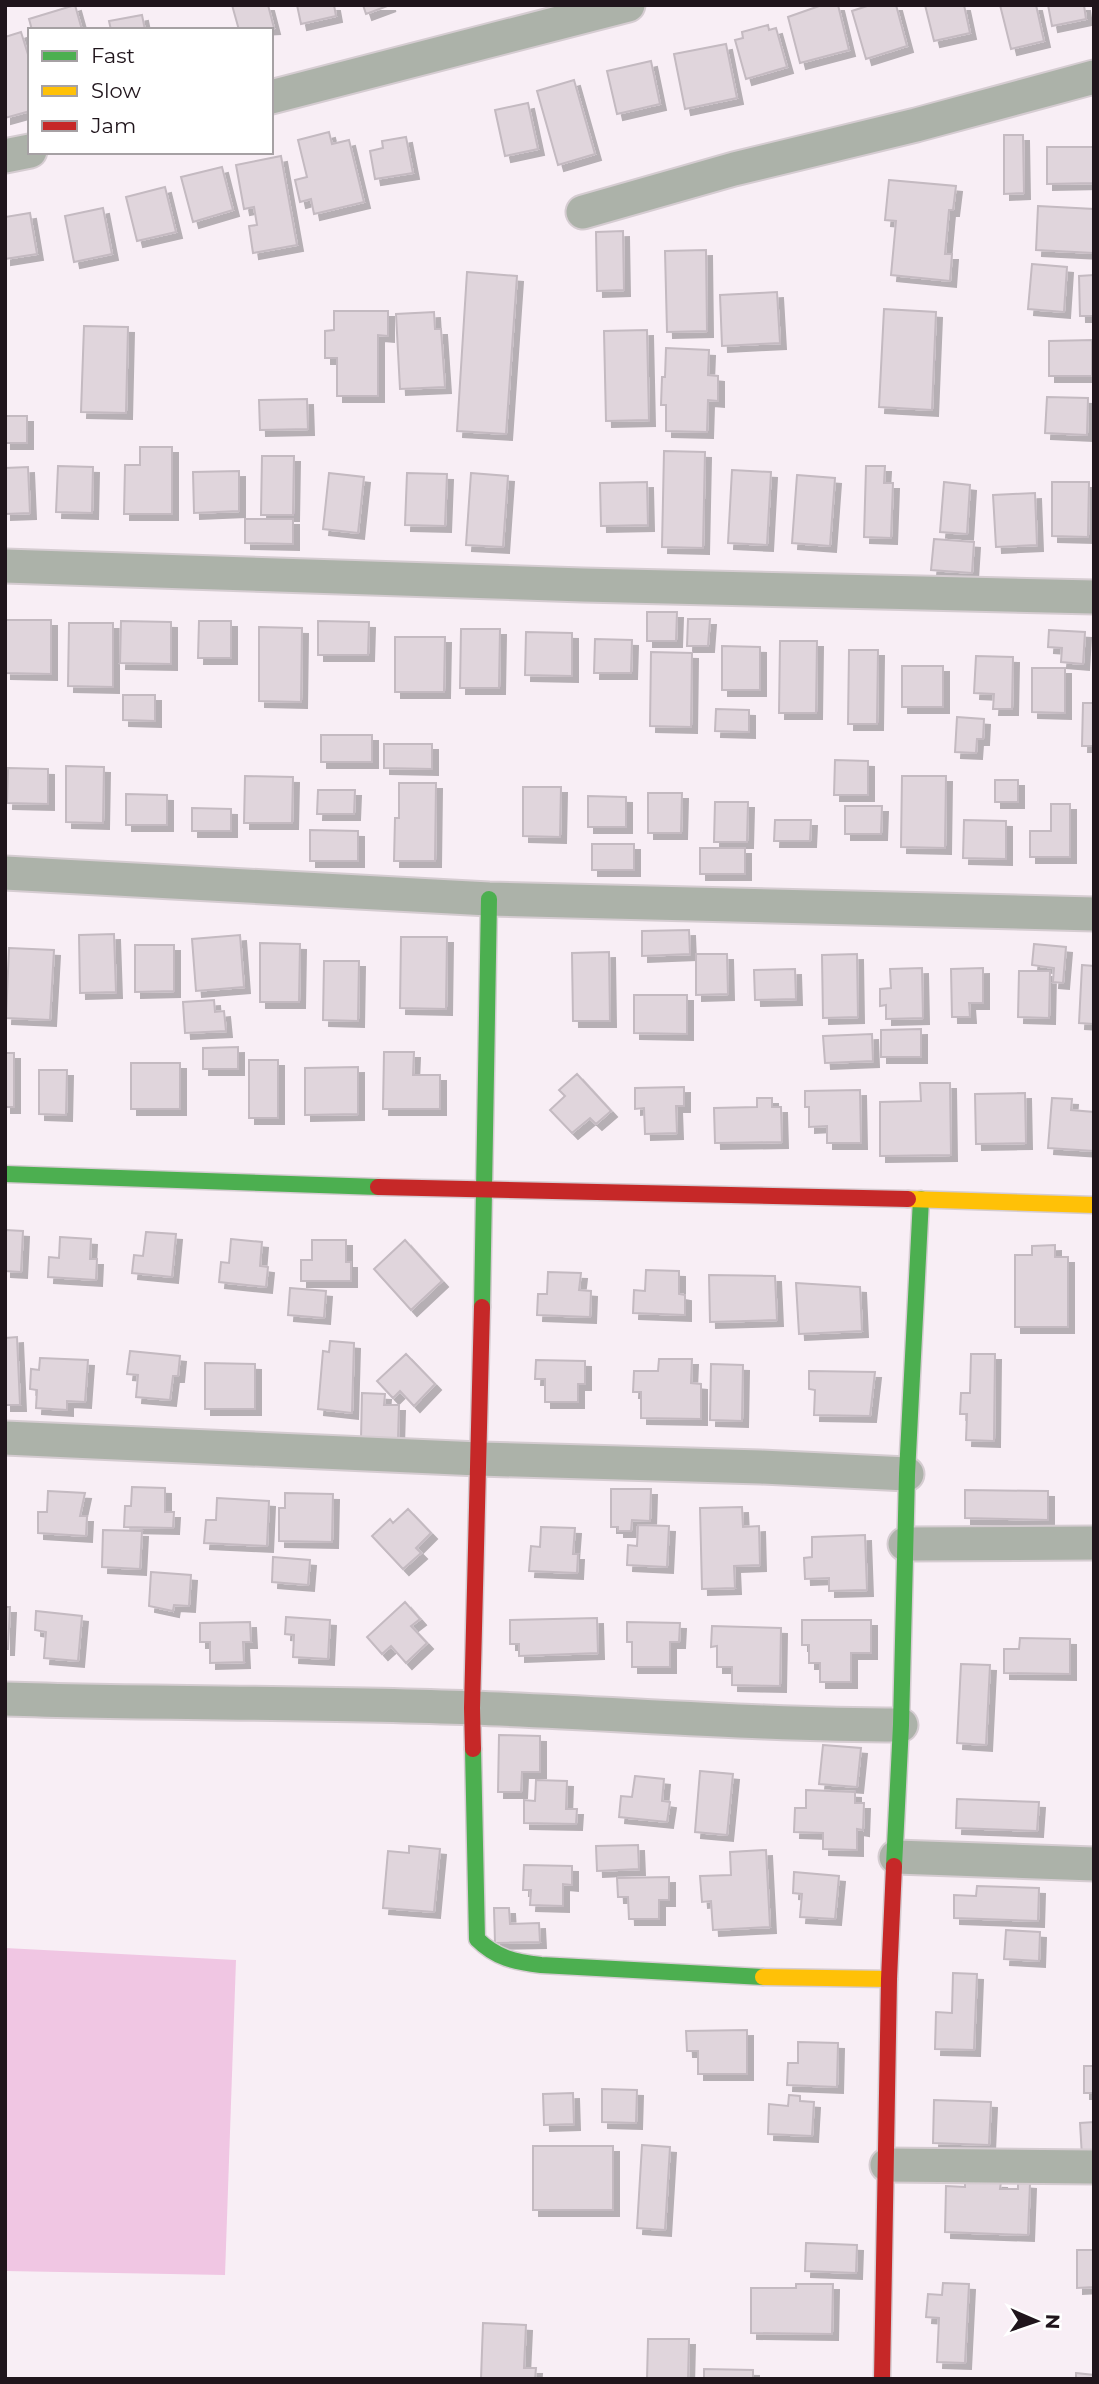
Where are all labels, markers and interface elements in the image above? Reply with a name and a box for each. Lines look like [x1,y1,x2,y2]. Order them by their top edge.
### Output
legend [28,28,273,154]
text: Fast [91,43,135,68]
text: Slow [91,78,141,103]
text: Jam [90,113,136,138]
north arrow [1001,2286,1071,2356]
text: N [1041,2313,1064,2330]

